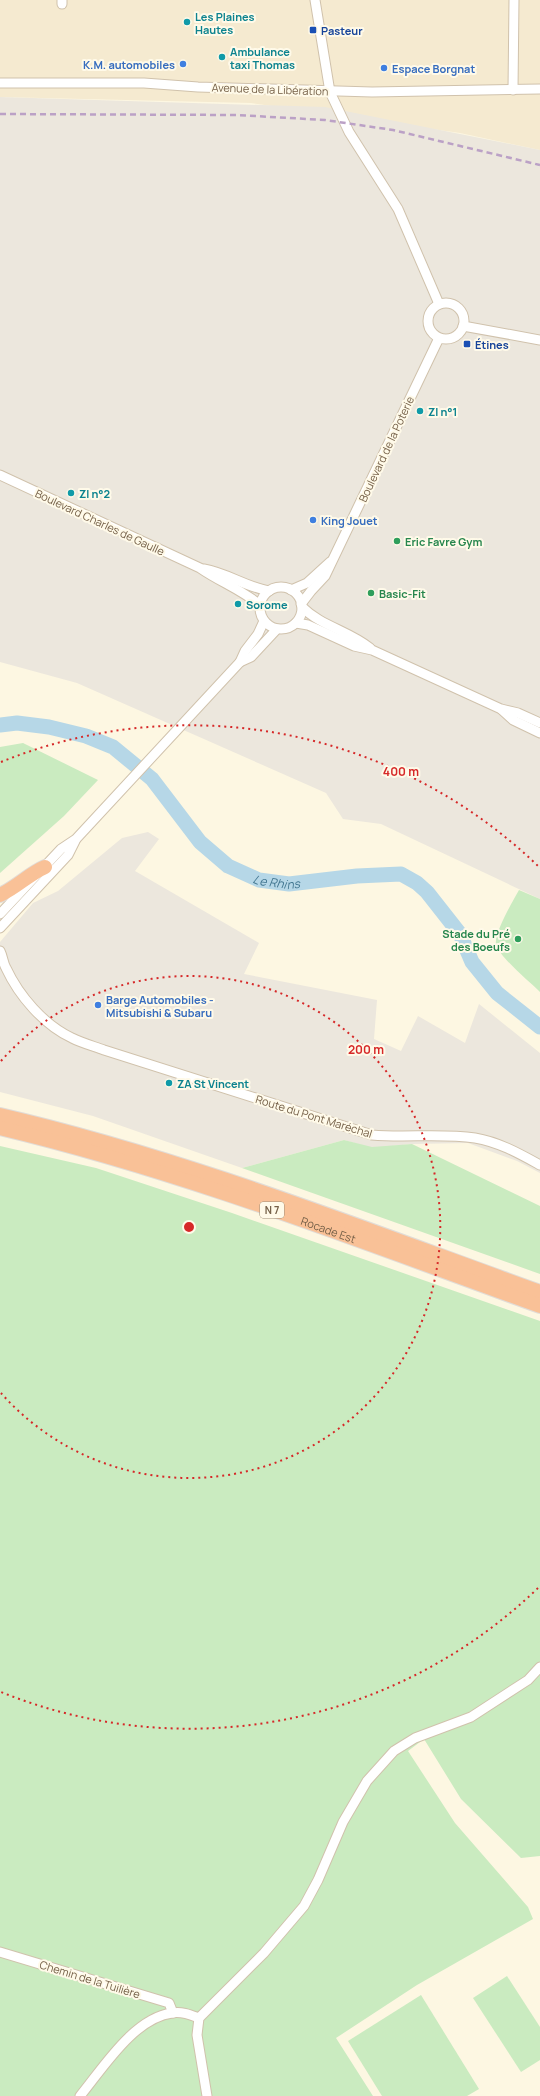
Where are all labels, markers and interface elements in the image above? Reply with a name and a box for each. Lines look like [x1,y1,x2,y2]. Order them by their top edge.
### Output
place label: Les Plaines Hautes [195,9,255,37]
marker: Les Plaines Hautes [182,17,192,27]
place label: Pasteur [321,23,363,38]
marker: Pasteur [308,25,318,35]
place label: Ambulance taxi Thomas [230,44,295,72]
marker: Ambulance taxi Thomas [217,52,227,62]
place label: K.M. automobiles [83,57,175,72]
marker: K.M. automobiles [178,59,188,69]
place label: Espace Borgnat [392,61,475,76]
marker: Espace Borgnat [379,63,389,73]
street label: Avenue de la Libération [211,79,329,99]
place label: Étines [475,337,509,352]
marker: Étines [462,339,472,349]
street label: Boulevard de la Poterie [355,393,417,504]
place label: ZI n°1 [428,404,457,419]
marker: ZI n°1 [415,406,425,416]
street label: Boulevard Charles de Gaulle [33,485,168,559]
place label: ZI n°2 [79,486,110,501]
marker: ZI n°2 [66,488,76,498]
place label: King Jouet [321,513,378,528]
marker: King Jouet [308,515,318,525]
place label: Eric Favre Gym [405,534,482,549]
marker: Eric Favre Gym [392,536,402,546]
place label: Basic-Fit [379,586,426,601]
marker: Basic-Fit [366,588,376,598]
place label: Sorome [246,597,288,612]
marker: Sorome [233,599,243,609]
text: 400 m [383,763,419,780]
water label: Le Rhins [251,870,302,893]
place label: Stade du Pré des Boeufs [442,926,510,954]
marker: Stade du Pré des Boeufs [513,934,523,944]
place label: Barge Automobiles - Mitsubishi & Subaru [106,992,214,1020]
marker: Barge Automobiles - Mitsubishi & Subaru [93,1000,103,1010]
text: 200 m [348,1041,384,1058]
place label: ZA St Vincent [177,1076,249,1091]
marker: ZA St Vincent [164,1078,174,1088]
street label: Route du Pont Maréchal [254,1091,374,1141]
road number: N 7 [260,1202,284,1218]
street label: Rocade Est [299,1213,358,1246]
centre of rings [182,1220,196,1234]
street label: Chemin de la Tuilière [38,1957,143,2002]

